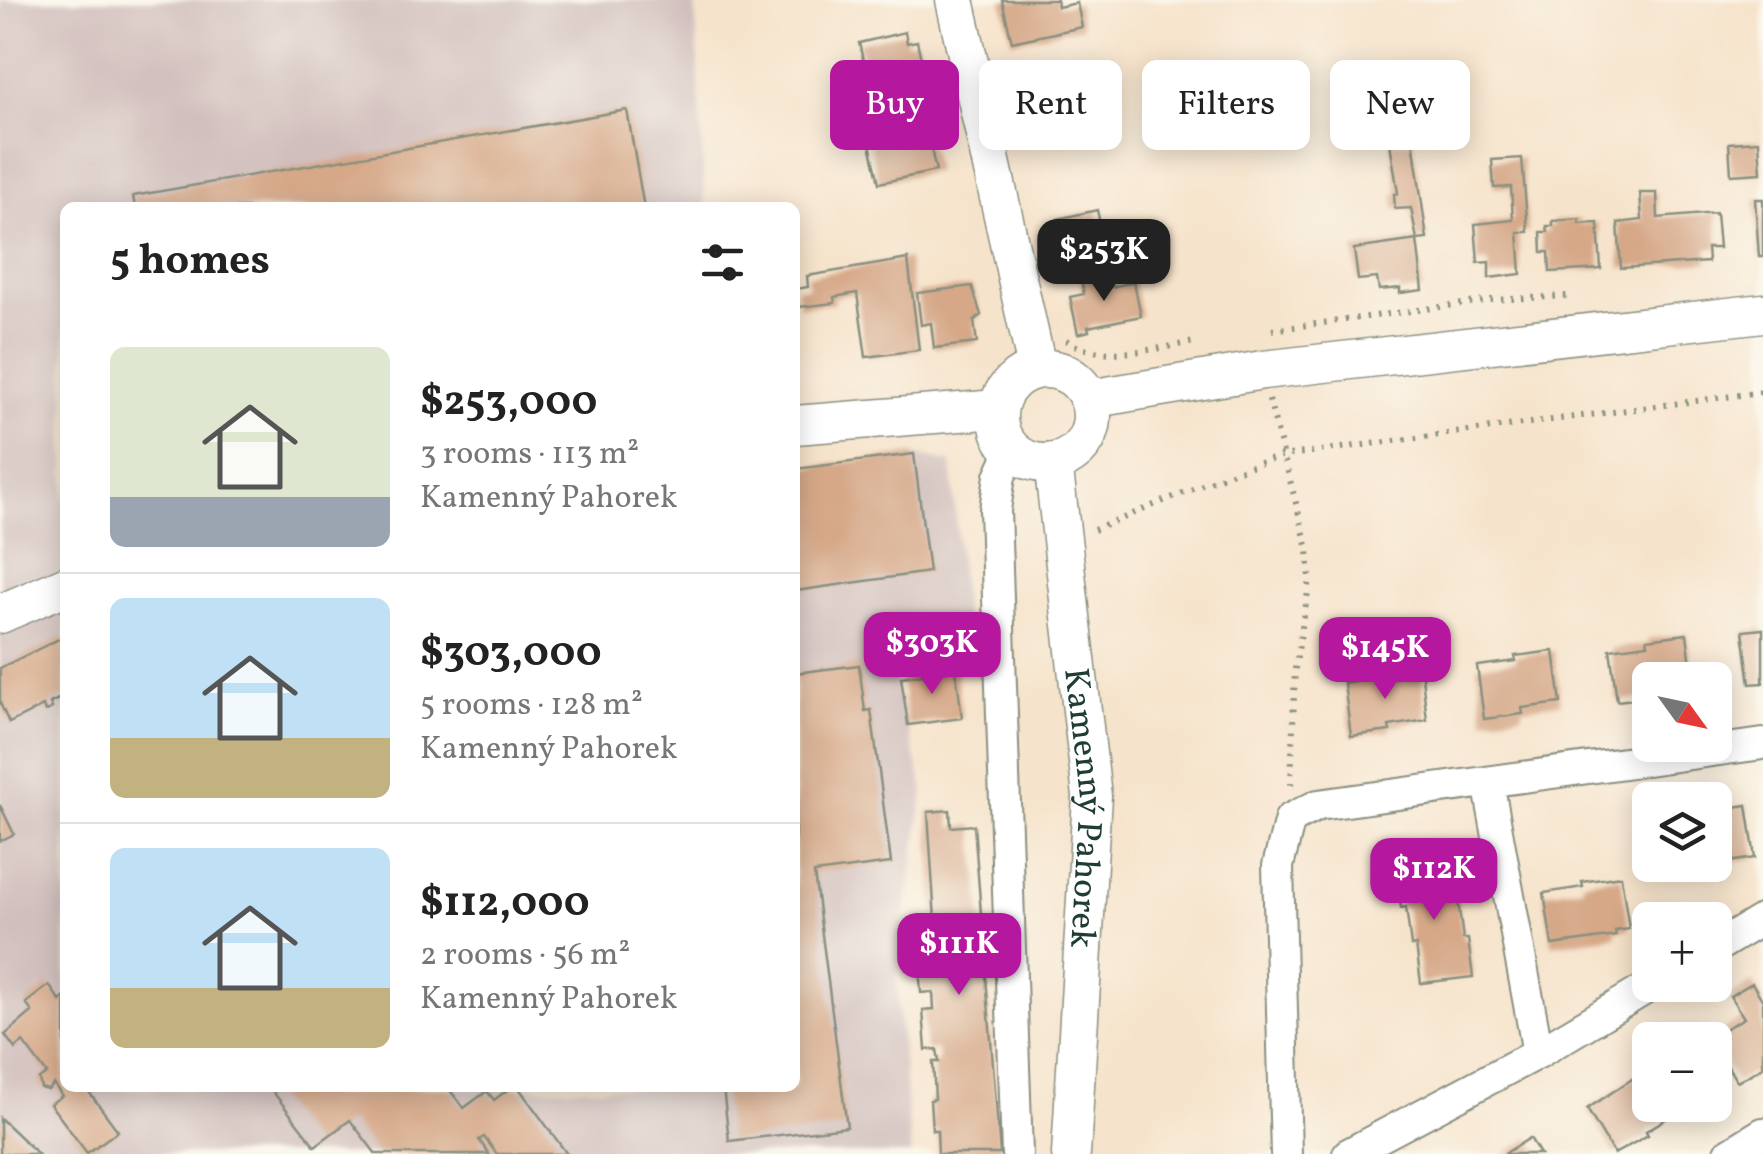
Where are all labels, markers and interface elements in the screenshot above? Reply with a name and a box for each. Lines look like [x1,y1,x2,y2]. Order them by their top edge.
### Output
chip: Buy [830,60,959,150]
chip: Rent [979,60,1122,150]
chip: Filters [1142,60,1310,150]
chip: New [1330,60,1470,150]
pin: $253K [1034,219,1174,304]
text: $253K [1059,229,1149,273]
text: 5 homes [110,233,270,292]
icon: filters [695,235,750,290]
text: $253,000 [420,374,597,433]
icon: home [190,387,310,507]
text: 3 rooms · 113 m² [420,433,639,477]
text: Kamenný Pahorek [420,477,677,521]
pin: $303K [862,612,1002,697]
pin: $145K [1315,617,1455,702]
text: $303K [886,622,978,666]
text: $303,000 [420,625,602,684]
text: $145K [1341,627,1429,671]
icon: home [190,638,310,758]
north arrow [1632,662,1732,762]
map controls [1632,662,1732,1122]
street label: Kamenný Pahorek [1050,665,1113,950]
text: 5 rooms · 128 m² [420,684,643,728]
text: Kamenný Pahorek [420,728,677,772]
button: layers [1632,782,1732,882]
pin: $112K [1364,838,1504,923]
text: $112K [1392,848,1476,892]
text: $112,000 [420,875,590,934]
icon: home [190,888,310,1008]
button: + [1632,902,1732,1002]
pin: $111K [889,913,1029,998]
text: $111K [919,923,999,967]
text: 2 rooms · 56 m² [420,934,630,978]
text: Kamenný Pahorek [420,978,677,1022]
button: − [1632,1022,1732,1122]

